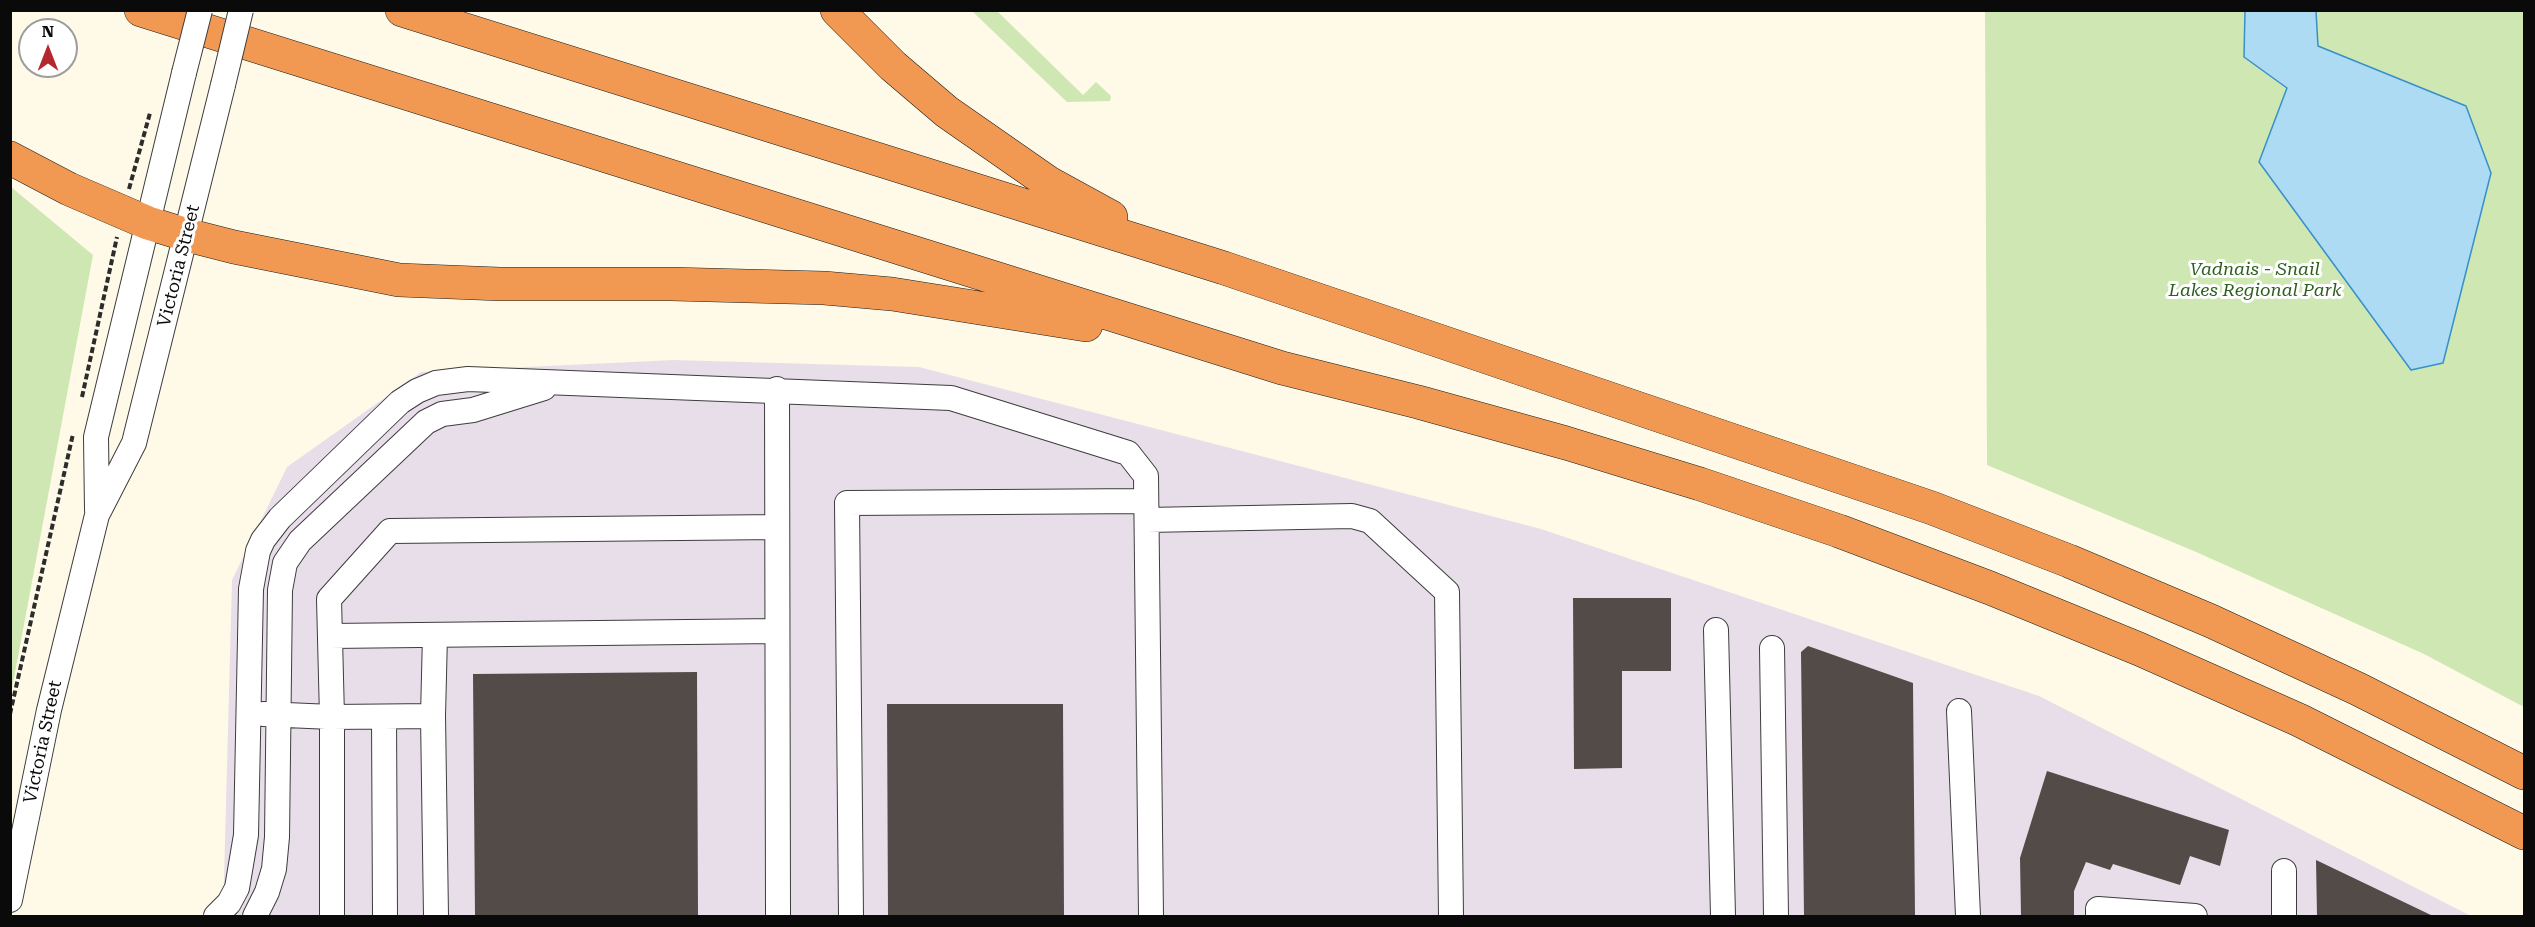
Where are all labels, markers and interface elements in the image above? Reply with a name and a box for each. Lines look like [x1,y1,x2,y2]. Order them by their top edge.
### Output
north arrow [18,18,78,78]
text: N [42,22,54,41]
street label: Victoria Street [153,203,205,329]
park label: Vadnais - Snail Lakes Regional Park [2169,259,2341,302]
street label: Victoria Street [19,679,67,805]

